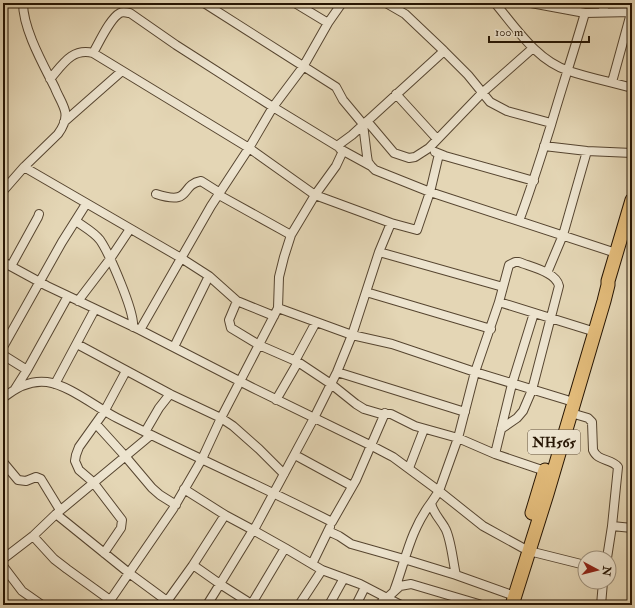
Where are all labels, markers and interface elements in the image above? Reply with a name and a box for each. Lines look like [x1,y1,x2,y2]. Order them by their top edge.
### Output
scale bar [489,18,589,44]
text: 100 m [495,25,524,40]
road number: NH565 [528,430,580,454]
north arrow [577,550,617,590]
text: N [599,564,614,578]

